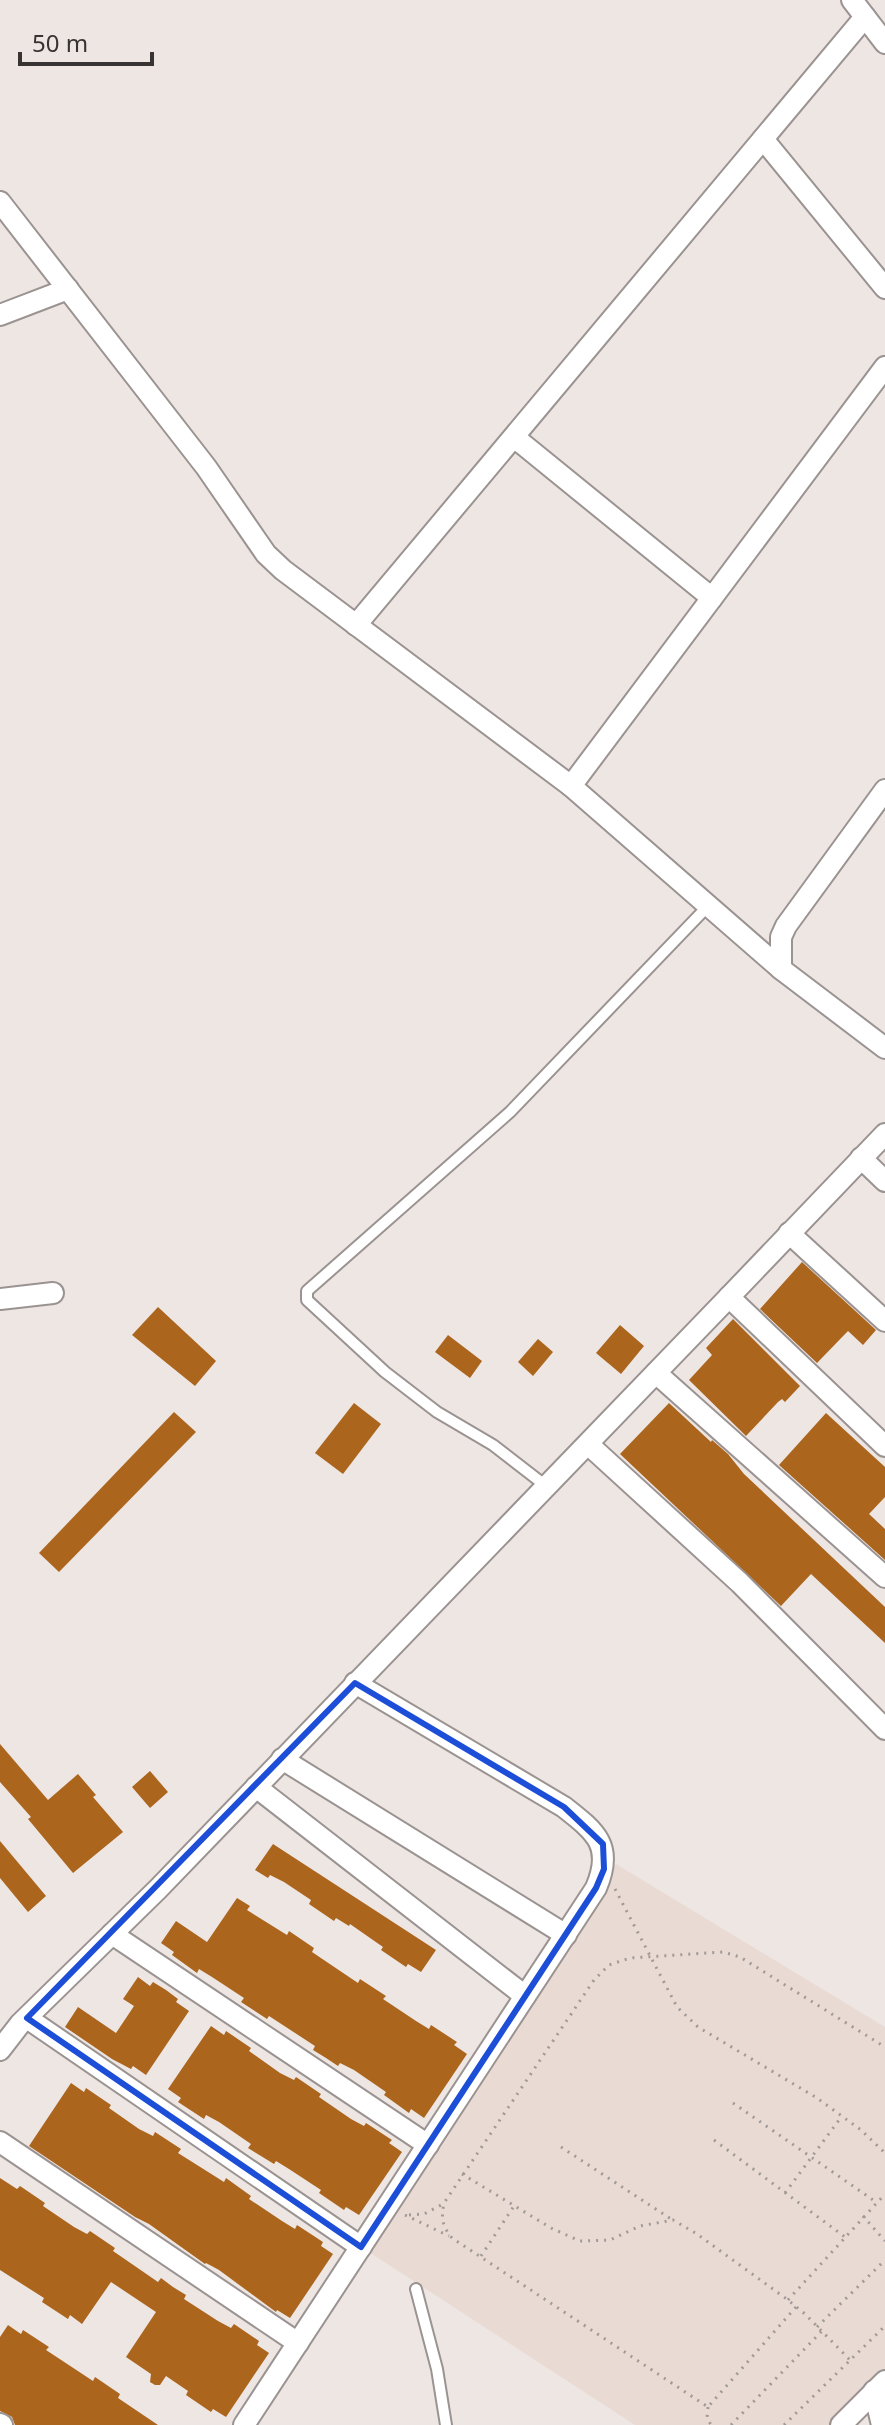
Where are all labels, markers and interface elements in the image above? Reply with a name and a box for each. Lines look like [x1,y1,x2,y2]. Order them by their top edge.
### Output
scale bar [20,16,152,66]
text: 50 m [32,26,88,59]

